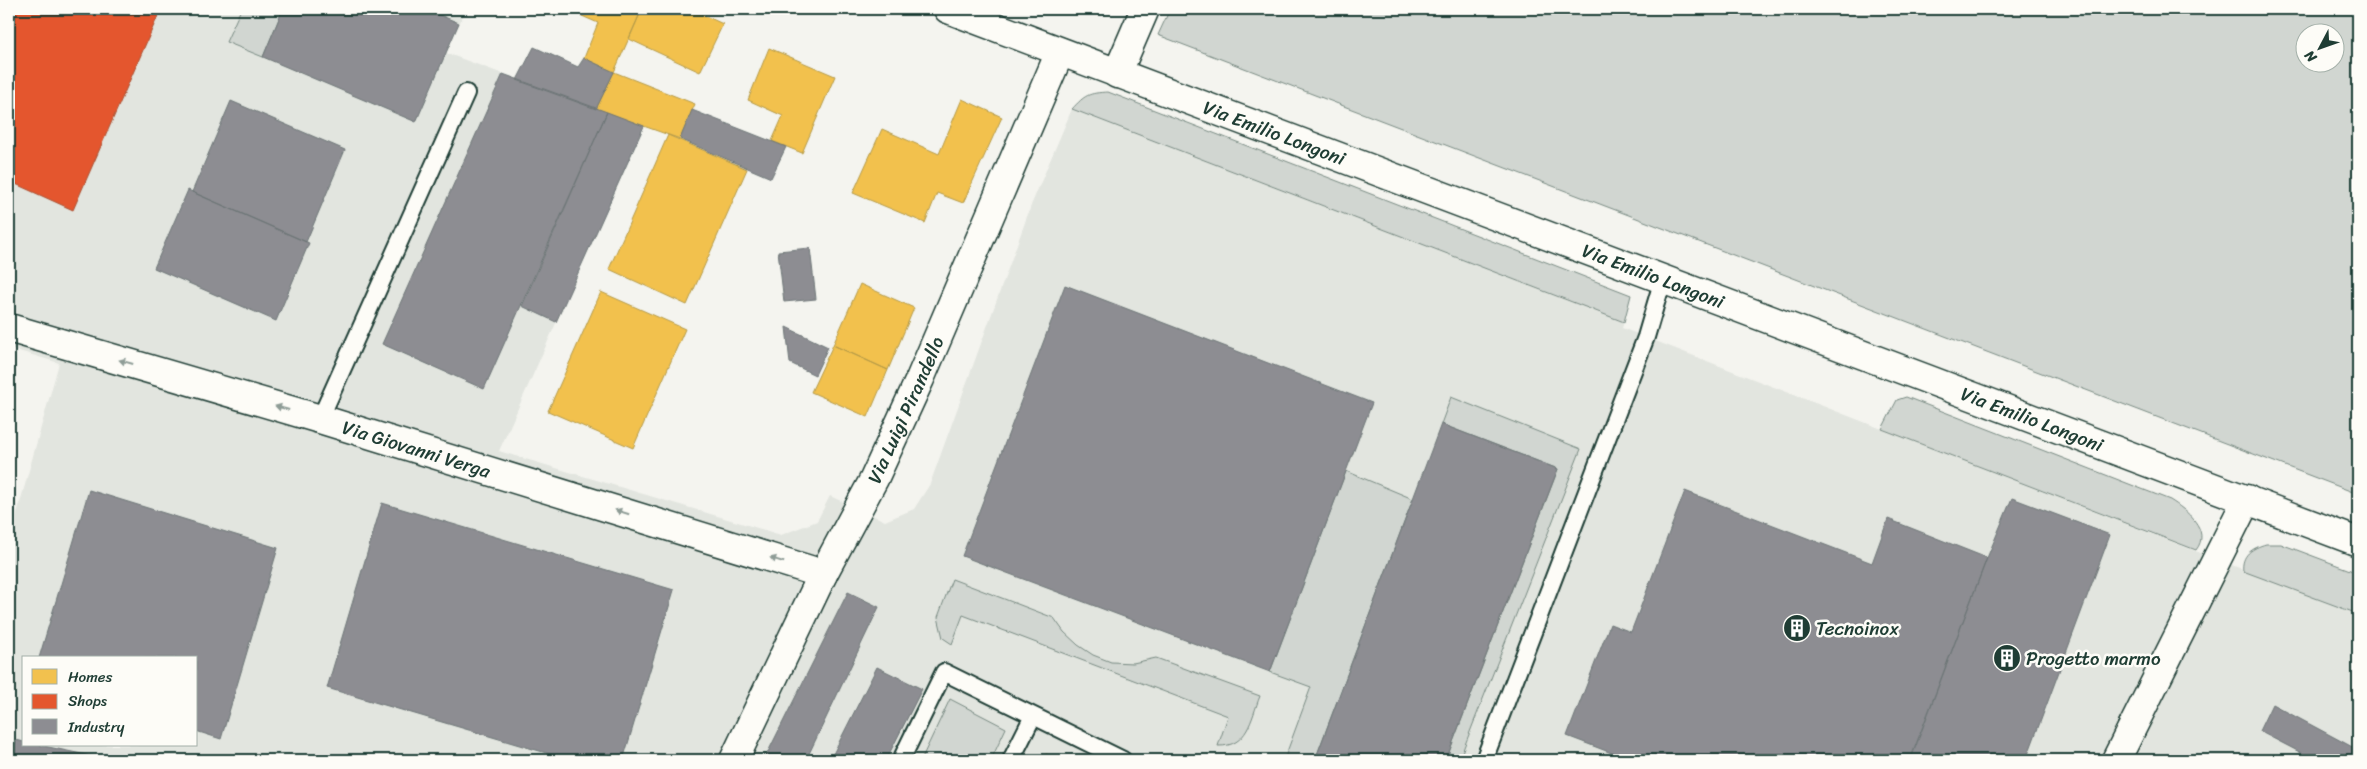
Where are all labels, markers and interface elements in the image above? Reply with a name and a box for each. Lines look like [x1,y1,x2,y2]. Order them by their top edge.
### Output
north arrow [2294,22,2344,72]
text: N [2298,44,2324,69]
street label: Via Emilio Longoni [1198,91,1351,175]
street label: Via Emilio Longoni [1577,234,1730,318]
street label: Via Luigi Pirandello [858,331,953,489]
one-way arrow [119,358,134,366]
street label: Via Emilio Longoni [1956,377,2109,462]
one-way arrow [275,403,290,411]
street label: Via Giovanni Verga [338,411,495,488]
one-way arrow [614,507,629,515]
one-way arrow [769,555,784,563]
place label: Tecnoinox [1816,612,1899,645]
building icon: Tecnoinox [1782,613,1812,643]
place label: Progetto marmo [2026,642,2161,675]
building icon: Progetto marmo [1992,643,2022,673]
legend [22,656,198,746]
text: Homes [68,664,112,690]
text: Shops [68,688,108,714]
text: Industry [67,714,125,740]

